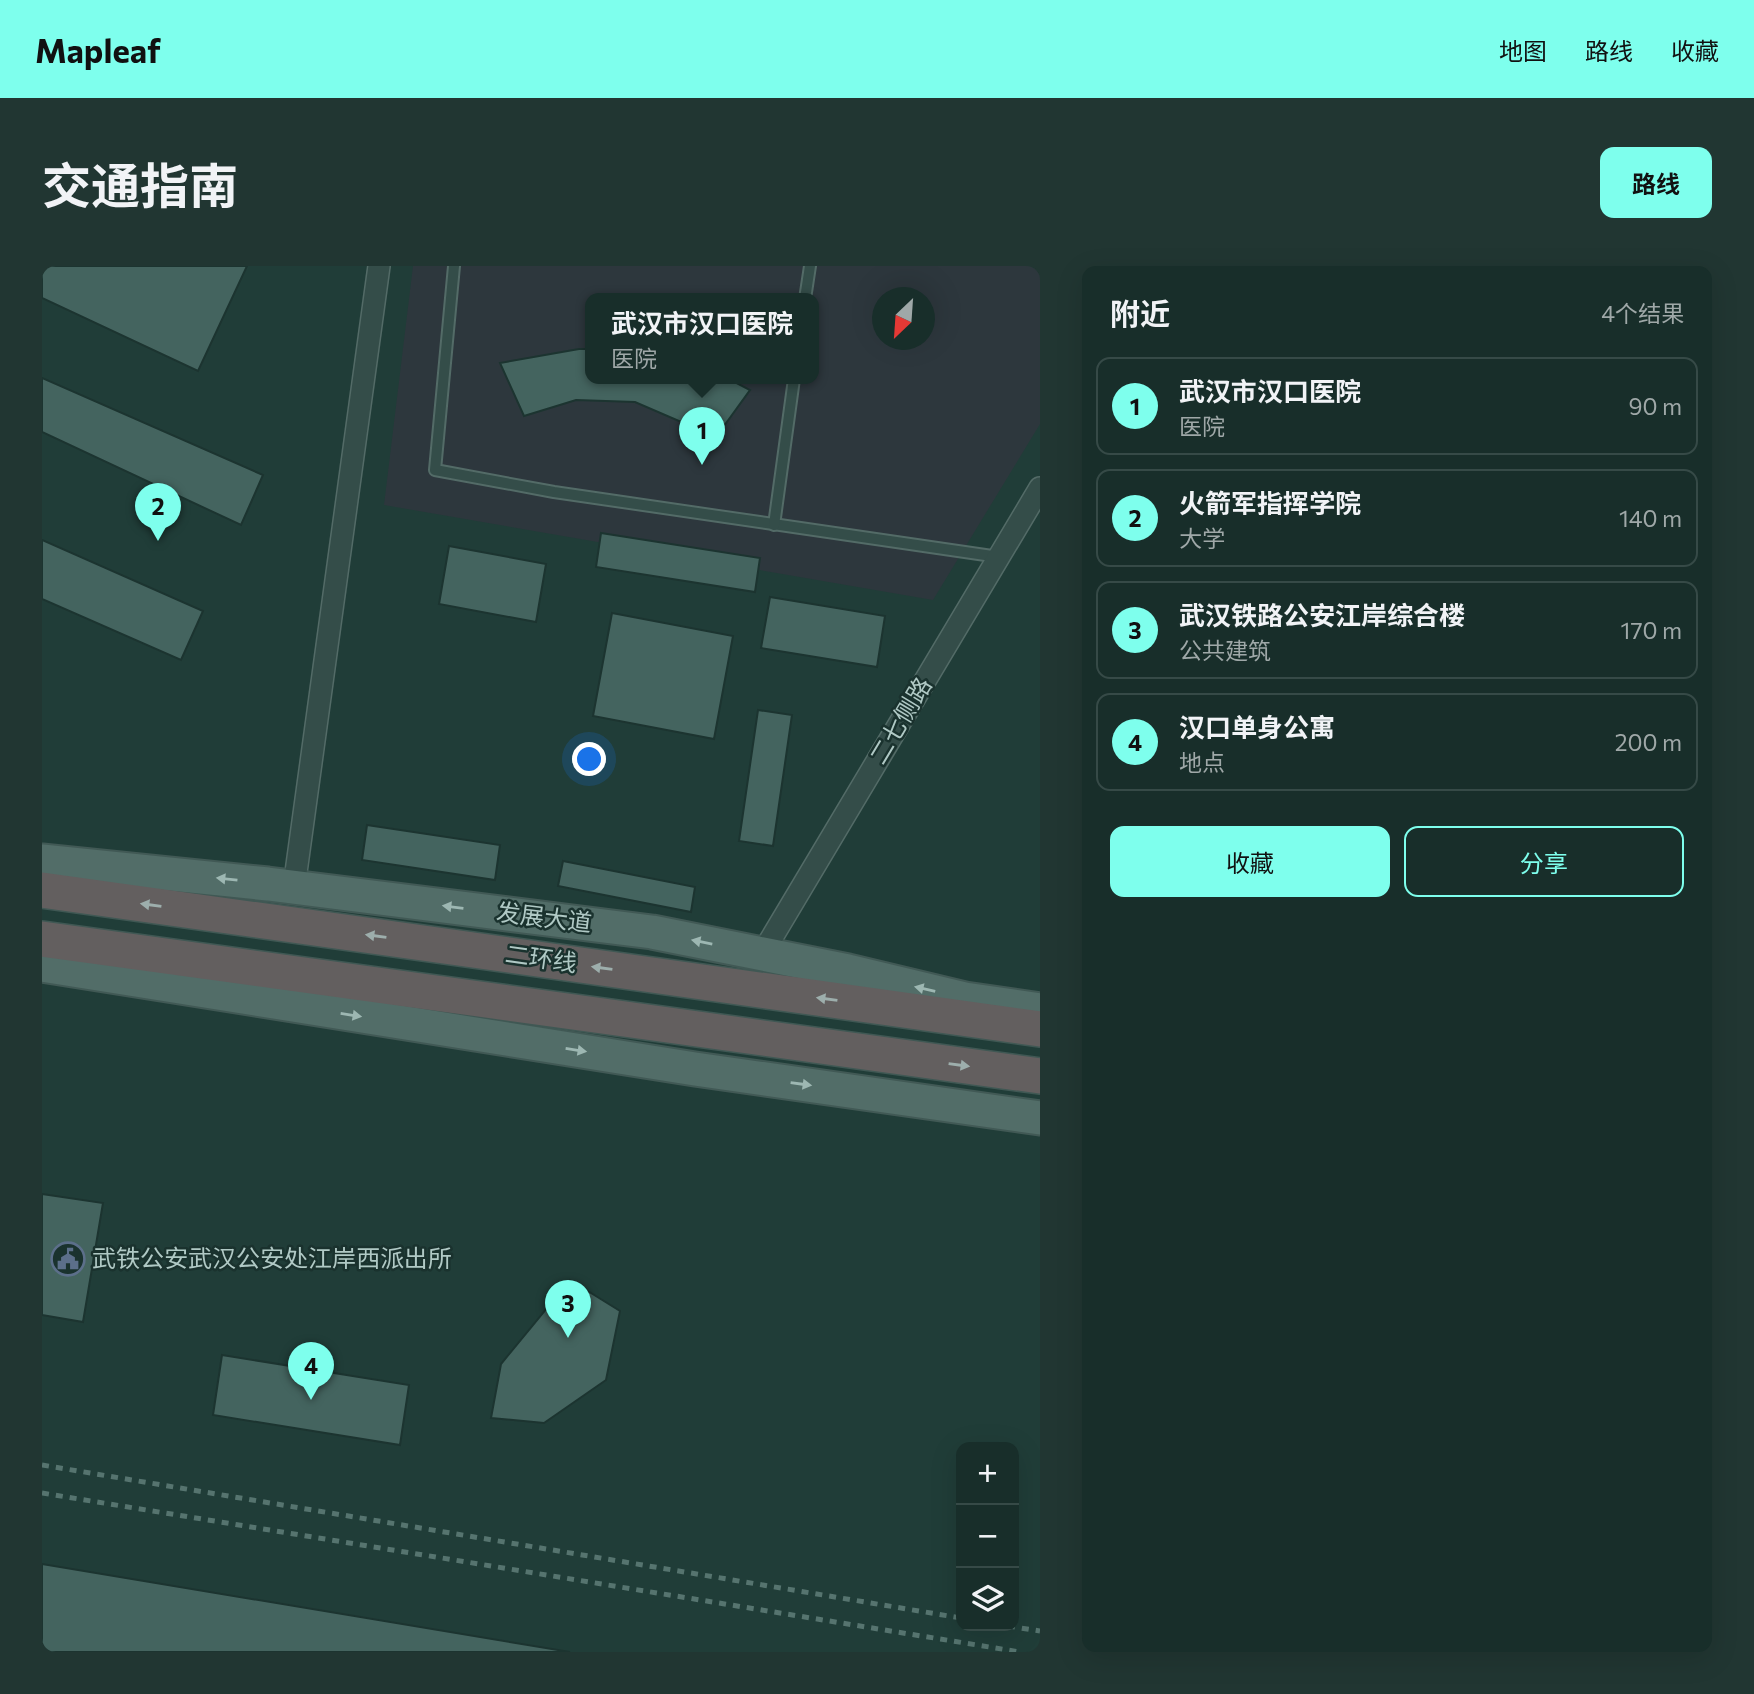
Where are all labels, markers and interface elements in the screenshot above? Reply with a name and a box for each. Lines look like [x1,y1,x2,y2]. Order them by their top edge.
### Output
text: Mapleaf [35,29,161,70]
text: 地图 [1499,36,1547,65]
text: 路线 [1585,36,1633,65]
text: 收藏 [1671,36,1719,65]
button: 路线 [1600,147,1712,218]
text: 交通指南 [42,154,238,214]
north arrow [872,287,935,350]
popup [585,293,819,384]
text: 附近 [1110,294,1170,331]
text: 4个结果 [1601,299,1684,327]
text: 武汉市汉口医院 [611,307,793,338]
text: 医院 [611,344,657,372]
text: 武汉市汉口医院 [1179,375,1361,406]
text: 1 [1130,392,1140,420]
text: 90 m [1629,392,1682,420]
pin: 1 [679,407,725,465]
text: 医院 [1179,412,1225,440]
pin: 2 [135,483,181,541]
text: 火箭军指挥学院 [1179,487,1361,518]
text: 2 [1128,504,1142,532]
text: 140 m [1619,504,1682,532]
text: 大学 [1179,524,1225,552]
text: 武汉铁路公安江岸综合楼 [1179,599,1465,630]
text: 3 [1128,616,1142,644]
text: 170 m [1621,616,1682,644]
text: 公共建筑 [1179,636,1271,664]
street label: 二七侧路 [863,672,937,769]
text: 汉口单身公寓 [1179,711,1335,742]
text: 4 [1128,728,1142,756]
text: 200 m [1615,728,1682,756]
your location [572,742,606,776]
text: 地点 [1179,748,1225,776]
button: 收藏 [1110,826,1390,897]
button: 分享 [1404,826,1684,897]
one-way arrow [216,874,238,885]
street label: 发展大道 [495,896,594,937]
one-way arrow [140,899,162,910]
one-way arrow [442,901,464,912]
one-way arrow [365,931,387,942]
one-way arrow [691,936,713,947]
street label: 二环线 [504,938,579,977]
one-way arrow [590,962,612,973]
one-way arrow [914,983,936,994]
one-way arrow [816,994,838,1005]
one-way arrow [340,1010,362,1021]
one-way arrow [565,1045,587,1056]
one-way arrow [948,1060,970,1071]
one-way arrow [790,1079,812,1090]
public building icon: 武铁公安武汉公安处江岸西派出所 [49,1240,87,1278]
place label: 武铁公安武汉公安处江岸西派出所 [92,1243,452,1272]
pin: 3 [545,1280,591,1338]
pin: 4 [288,1342,334,1400]
map controls [956,1442,1019,1631]
button: + [956,1442,1019,1505]
button: − [956,1505,1019,1568]
button: layers [956,1568,1019,1631]

